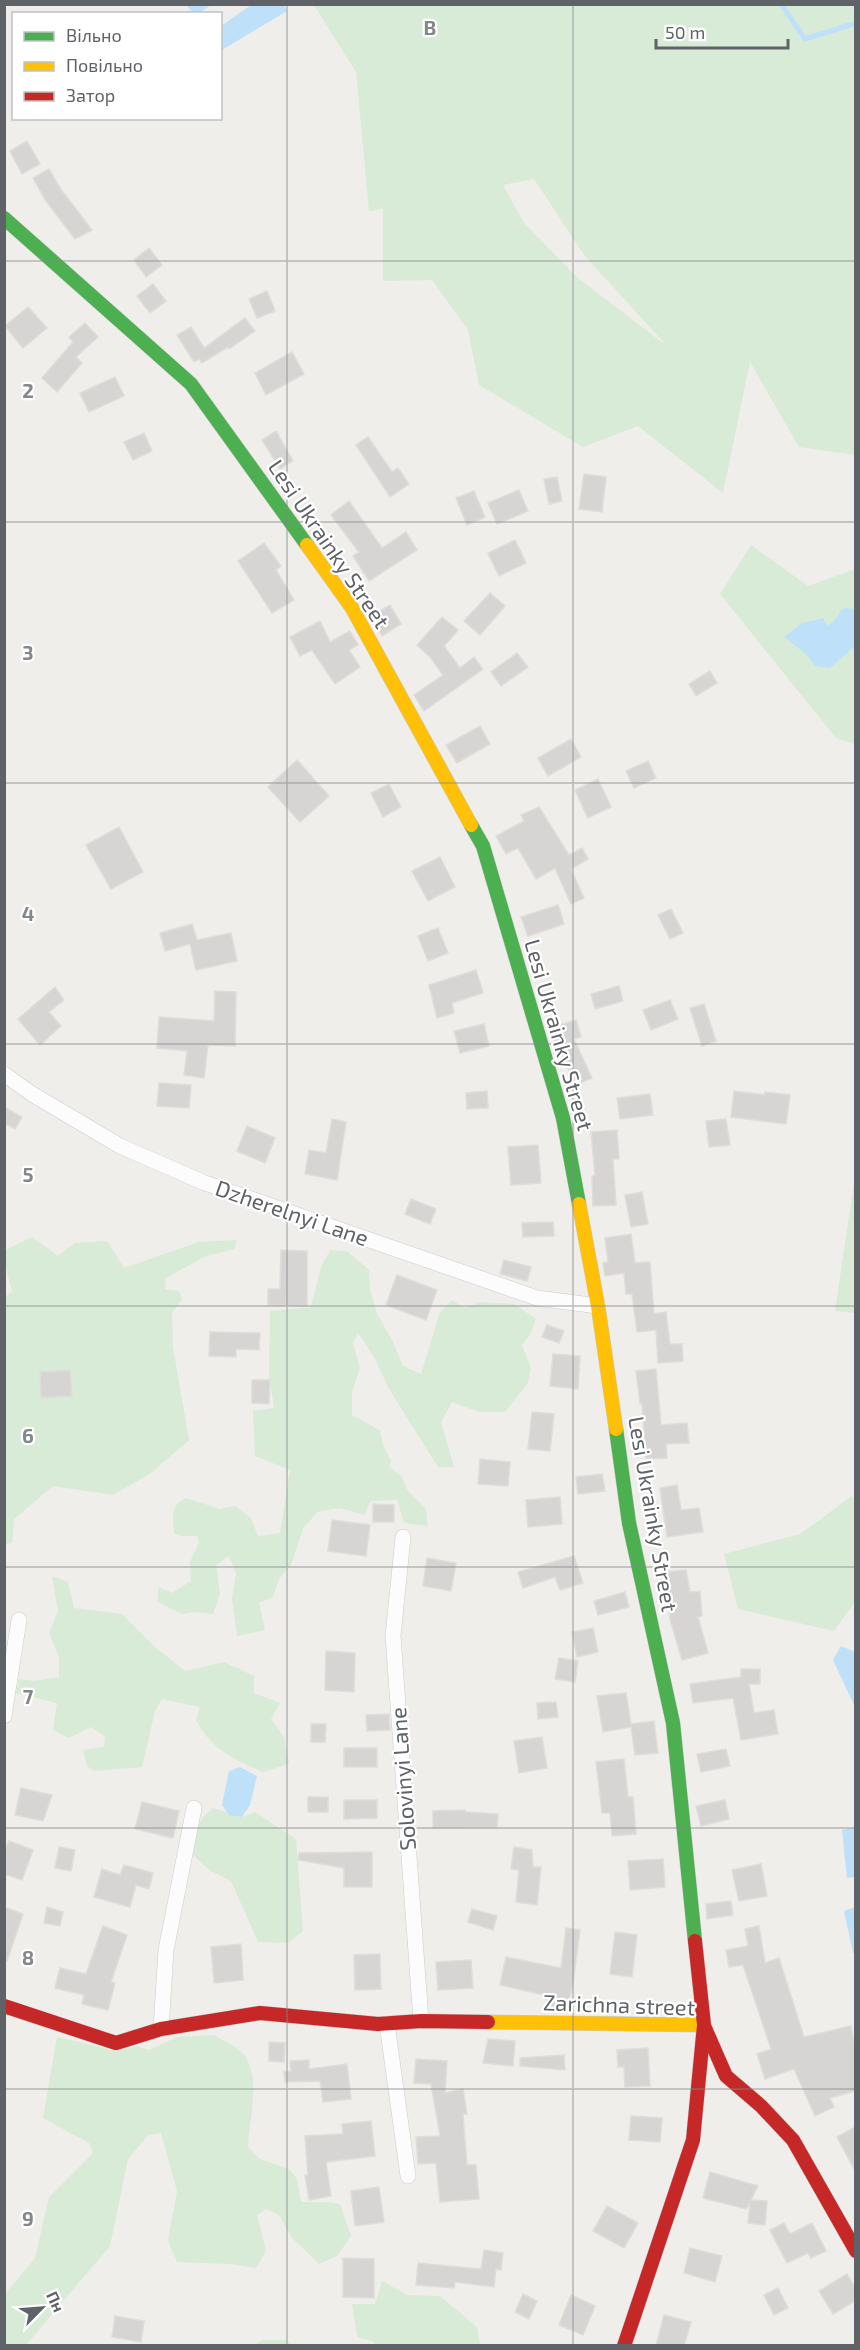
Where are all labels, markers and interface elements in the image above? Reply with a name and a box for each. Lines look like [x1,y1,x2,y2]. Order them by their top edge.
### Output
legend [12,12,222,120]
scale bar [656,12,788,50]
text: B [424,15,436,39]
text: 50 m [665,21,705,43]
text: Вільно [66,24,122,46]
text: Повільно [66,54,143,76]
text: Затор [66,84,115,106]
text: 2 [22,378,34,402]
street label: Lesi Ukrainky Street [264,454,396,633]
text: 3 [22,640,34,664]
text: 4 [22,901,35,925]
street label: Lesi Ukrainky Street [520,936,600,1133]
text: 5 [22,1162,34,1186]
street label: Dzherelnyi Lane [212,1174,372,1250]
street label: Lesi Ukrainky Street [624,1414,684,1614]
text: 6 [22,1423,34,1447]
text: 7 [23,1684,34,1708]
street label: Solovinyi Lane [384,1707,420,1852]
text: 8 [22,1945,34,1969]
street label: Zarichna street [543,1988,696,2020]
text: 9 [22,2206,34,2230]
north arrow [12,2278,72,2338]
text: Пн [43,2288,69,2315]

